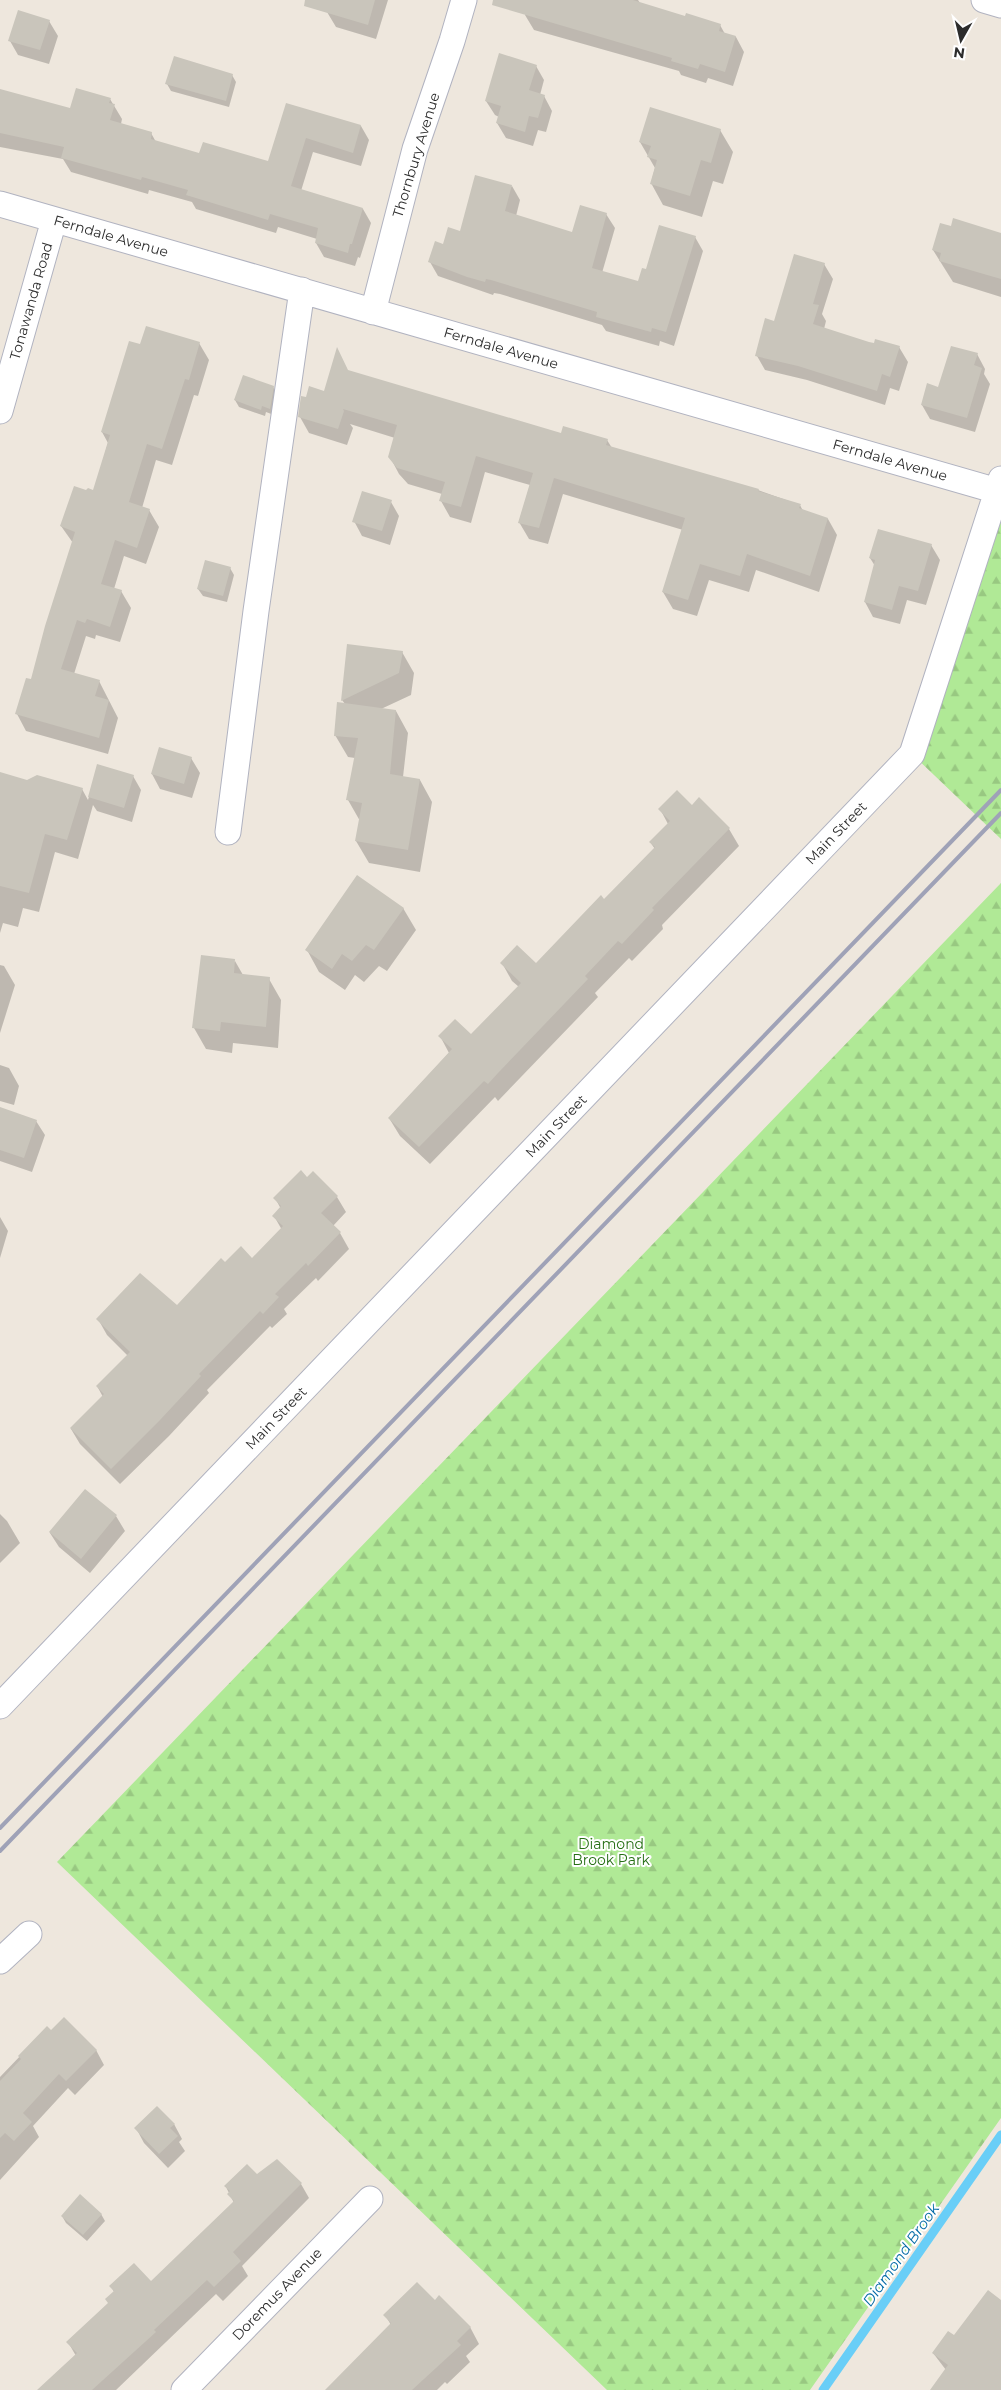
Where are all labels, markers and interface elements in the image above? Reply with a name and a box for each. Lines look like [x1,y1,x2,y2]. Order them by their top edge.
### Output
north arrow [936,15,986,65]
text: N [952,43,966,63]
street label: Thornbury Avenue [388,90,444,220]
street label: Ferndale Avenue [52,211,170,261]
street label: Tonawanda Road [6,240,56,362]
street label: Ferndale Avenue [442,323,560,373]
street label: Ferndale Avenue [831,435,949,485]
street label: Main Street [801,797,871,868]
street label: Main Street [521,1090,591,1161]
street label: Main Street [241,1382,311,1453]
park label: Diamond Brook Park [572,1835,650,1869]
water label: Diamond Brook [858,2199,944,2310]
street label: Doremus Avenue [228,2244,326,2344]

